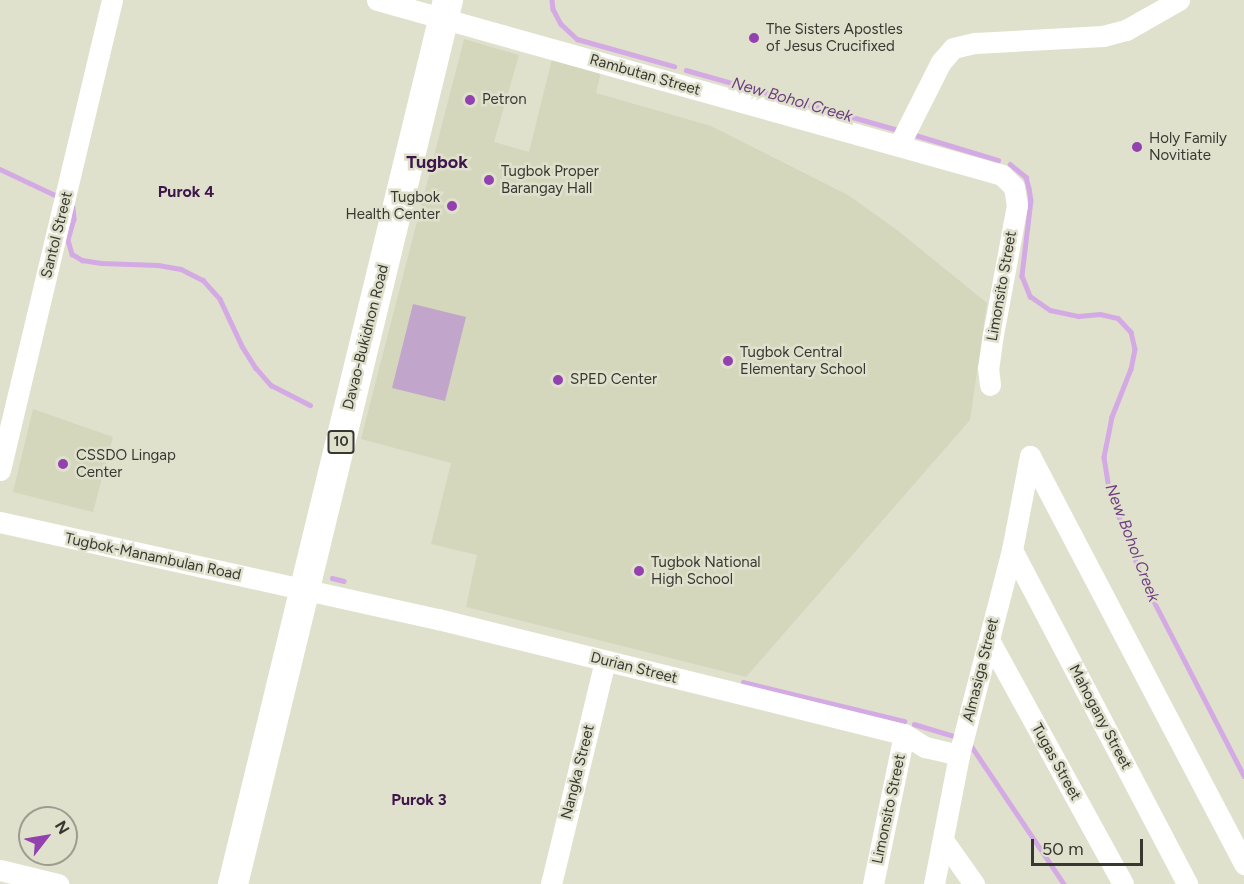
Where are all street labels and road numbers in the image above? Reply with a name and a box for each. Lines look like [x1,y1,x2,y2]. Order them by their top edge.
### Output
street label: Rambutan Street [588,51,702,99]
street label: Santol Street [38,190,76,280]
street label: Limonsito Street [983,229,1021,343]
street label: Davao-Bukidnon Road [339,263,393,411]
road number: 10 [328,431,354,453]
street label: Tugbok-Manambulan Road [63,530,243,584]
street label: Almasiga Street [959,616,1003,724]
street label: Durian Street [589,649,679,687]
street label: Mahogany Street [1065,662,1135,772]
street label: Tugas Street [1027,720,1085,804]
street label: Nangka Street [558,723,598,821]
street label: Limonsito Street [869,753,909,865]

